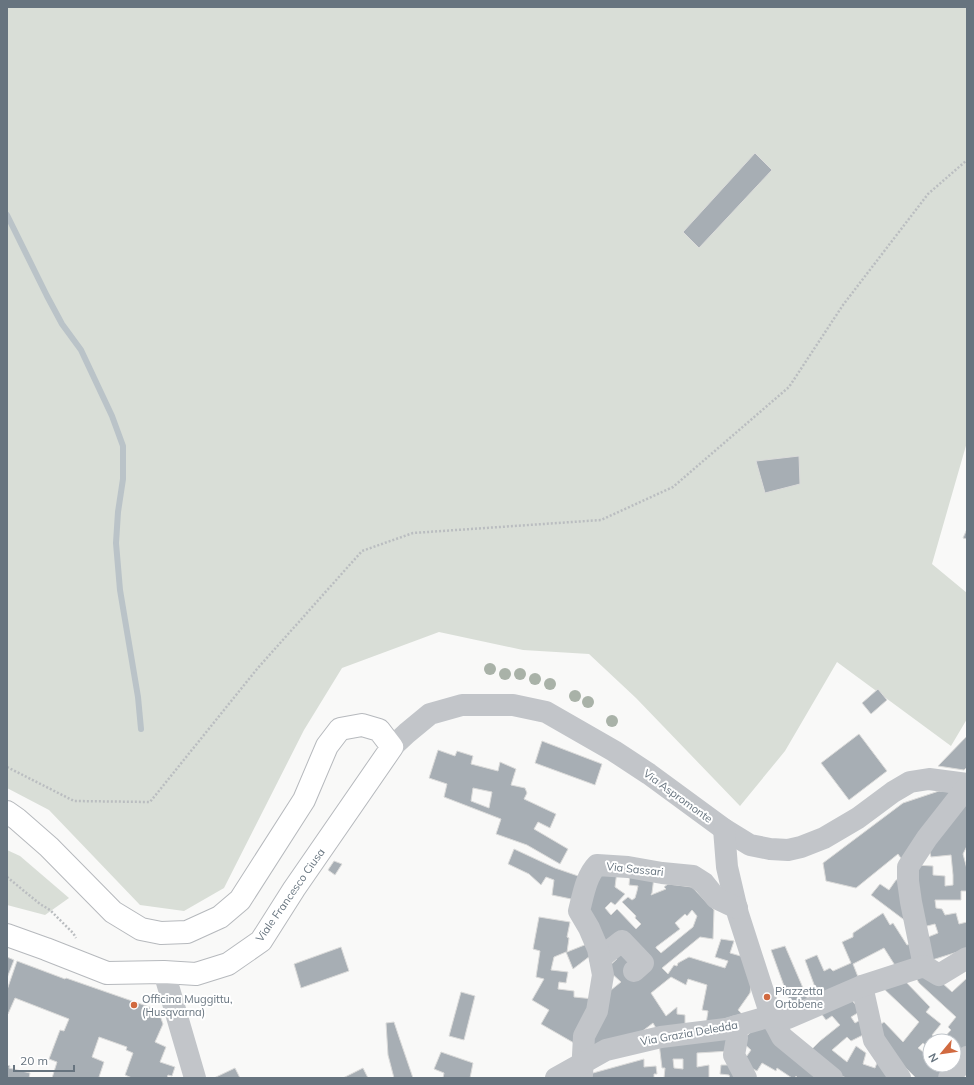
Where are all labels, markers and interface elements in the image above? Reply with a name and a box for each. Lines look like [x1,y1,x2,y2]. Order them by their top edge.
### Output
street label: Via Aspromonte [641,766,715,826]
street label: Viale Francesco Ciusa [252,845,328,945]
street label: Via Sassari [606,859,664,879]
place label: Piazzetta Ortobene [775,984,823,1011]
place label: Officina Muggittu, (Husqvarna) [142,992,232,1019]
marker: Piazzetta Ortobene [762,992,772,1002]
marker: Officina Muggittu, (Husqvarna) [129,1000,139,1010]
street label: Via Grazia Deledda [639,1018,739,1048]
north arrow [922,1033,962,1073]
scale bar [14,1047,74,1073]
text: N [925,1051,941,1065]
text: 20 m [20,1053,48,1068]

